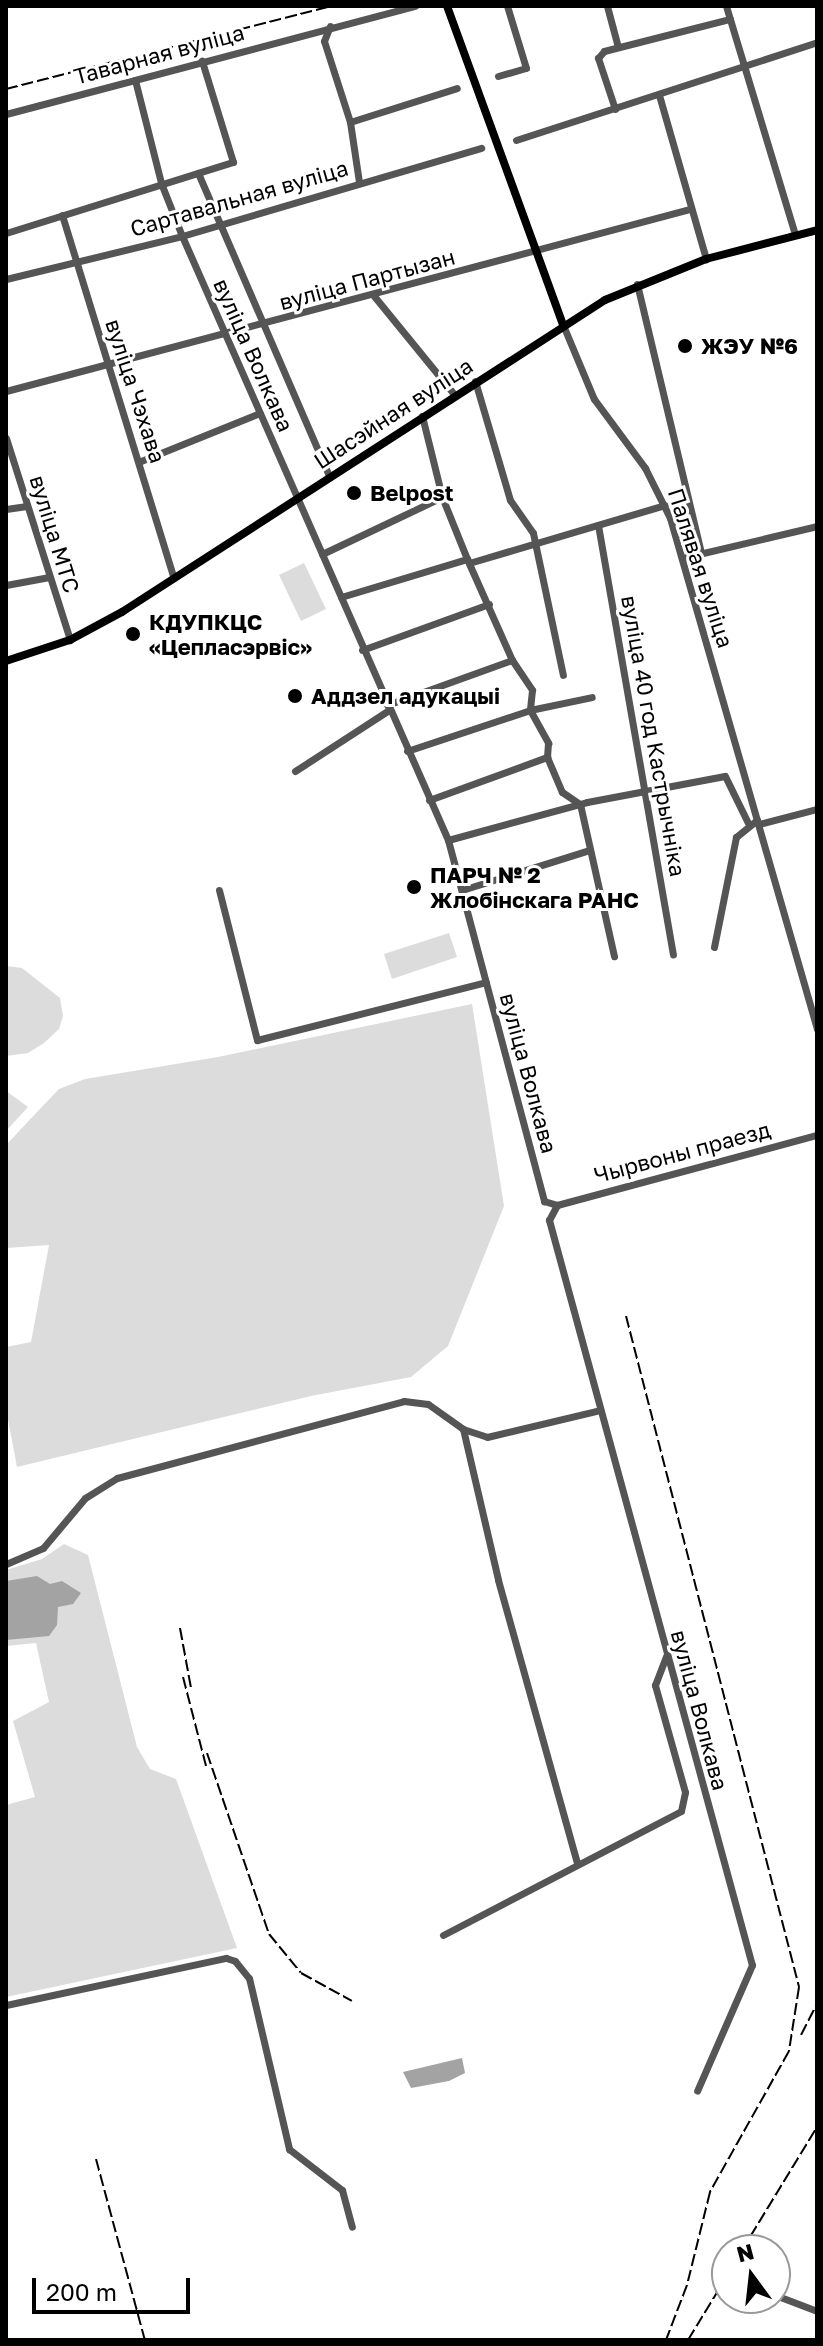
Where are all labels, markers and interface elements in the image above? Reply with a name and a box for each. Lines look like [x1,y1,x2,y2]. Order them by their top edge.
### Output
street label: Таварная вуліца [71,19,247,89]
street label: Сартавальная вуліца [127,154,351,242]
street label: вуліца Партызан [276,243,458,315]
street label: вуліца Волкава [208,274,300,436]
street label: вуліца Чэхава [100,316,172,466]
place label: ЖЭУ №6 [701,333,798,359]
marker: ЖЭУ №6 [676,337,694,355]
street label: Шасэйная вуліца [309,352,477,474]
street label: вуліца МТС [25,472,85,596]
place label: Belpost [370,480,454,506]
marker: Belpost [345,484,363,502]
street label: Палявая вуліца [663,485,739,651]
street label: вуліца 40 год Кастрычніка [616,593,692,879]
place label: КДУПКЦС «Цепласэрвіс» [149,608,312,660]
marker: КДУПКЦС «Цепласэрвіс» [124,625,142,643]
place label: Аддзел адукацыі [311,683,500,709]
marker: Аддзел адукацыі [286,687,304,705]
place label: ПАРЧ № 2 Жлобінскага РАНС [430,861,639,912]
marker: ПАРЧ № 2 Жлобінскага РАНС [405,878,423,896]
street label: вуліца Волкава [495,990,563,1156]
street label: Чырвоны праезд [591,1116,773,1188]
street label: вуліца Волкава [666,1627,734,1793]
north arrow [711,2234,791,2314]
text: N [734,2237,757,2267]
scale bar [36,2262,194,2312]
text: 200 m [46,2277,117,2306]

